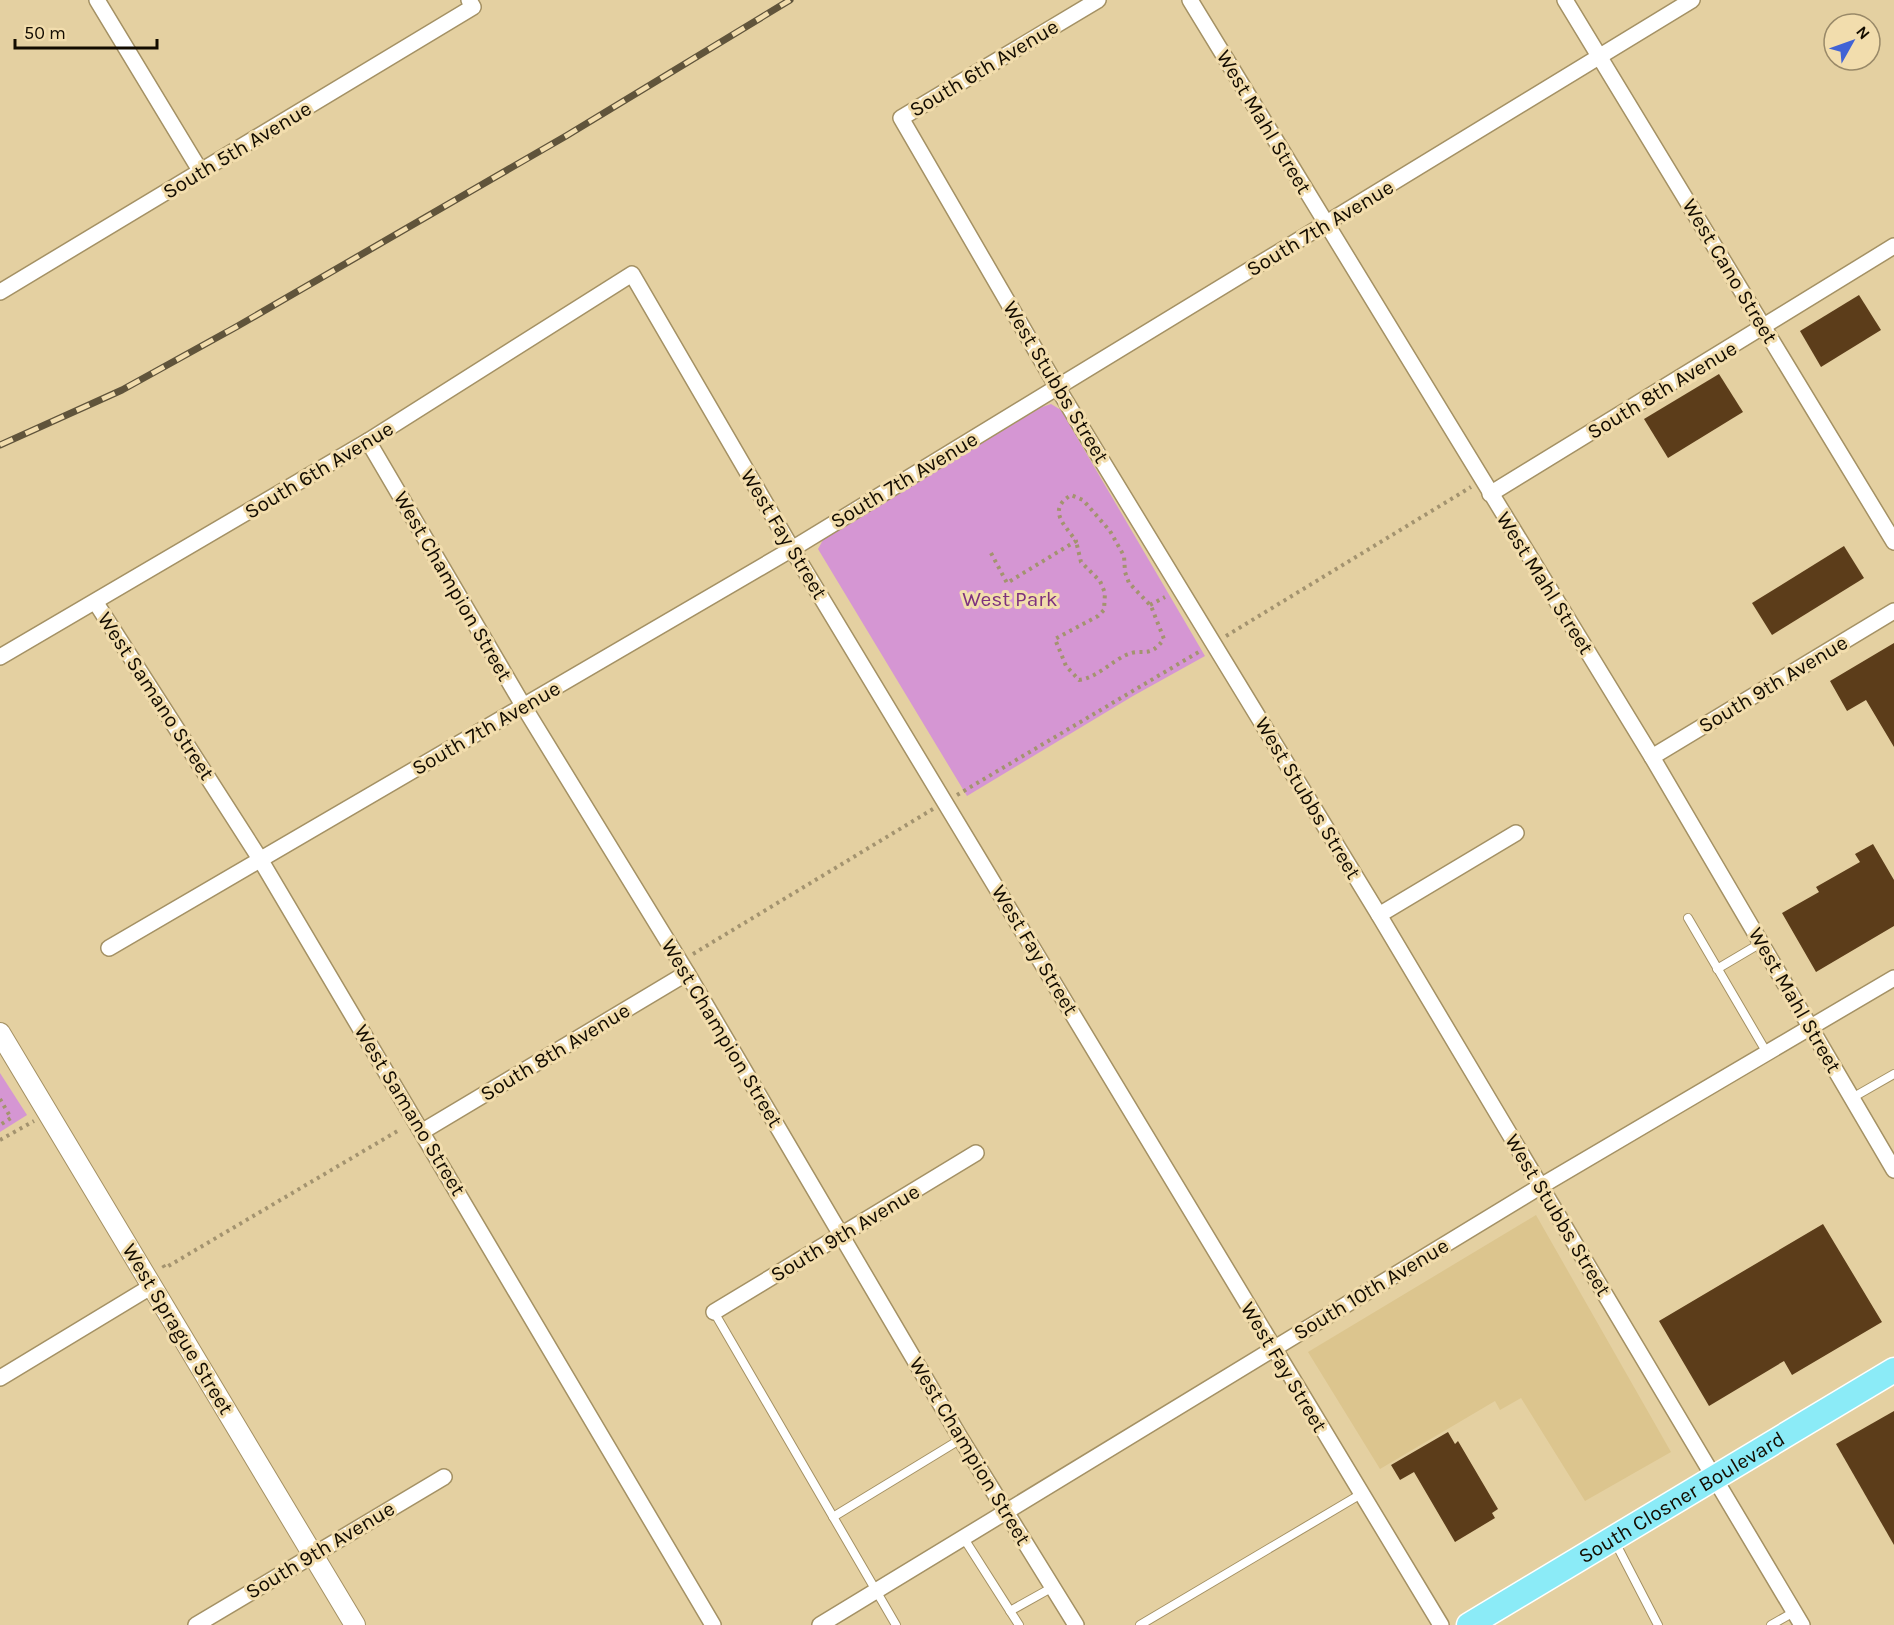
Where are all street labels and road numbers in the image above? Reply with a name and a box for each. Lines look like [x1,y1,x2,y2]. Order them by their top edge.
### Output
street label: South 6th Avenue [905,14,1063,122]
street label: West Mahl Street [1212,46,1316,198]
street label: South 5th Avenue [158,96,316,204]
street label: South 7th Avenue [1242,175,1398,281]
street label: West Cano Street [1677,195,1783,348]
street label: West Stubbs Street [998,297,1114,467]
street label: South 8th Avenue [1583,336,1741,444]
street label: South 6th Avenue [240,416,398,524]
street label: South 7th Avenue [826,427,982,533]
street label: West Fay Street [736,465,832,603]
street label: West Champion Street [389,487,517,685]
street label: West Mahl Street [1492,507,1599,659]
street label: West Samano Street [93,608,219,784]
street label: South 9th Avenue [1694,630,1852,738]
street label: South 7th Avenue [408,676,564,780]
street label: West Stubbs Street [1250,713,1366,883]
street label: West Fay Street [987,881,1083,1019]
street label: West Mahl Street [1744,923,1846,1077]
street label: West Champion Street [656,935,788,1131]
street label: South 8th Avenue [476,998,634,1106]
street label: West Samano Street [349,1020,471,1200]
street label: West Stubbs Street [1500,1130,1616,1300]
street label: South 9th Avenue [766,1179,924,1287]
street label: South 10th Avenue [1289,1233,1453,1345]
street label: West Sprague Street [118,1239,239,1419]
street label: West Fay Street [1236,1298,1332,1436]
street label: West Champion Street [904,1353,1036,1549]
street label: South Closner Boulevard [1574,1426,1789,1568]
street label: South 9th Avenue [241,1496,399,1604]

